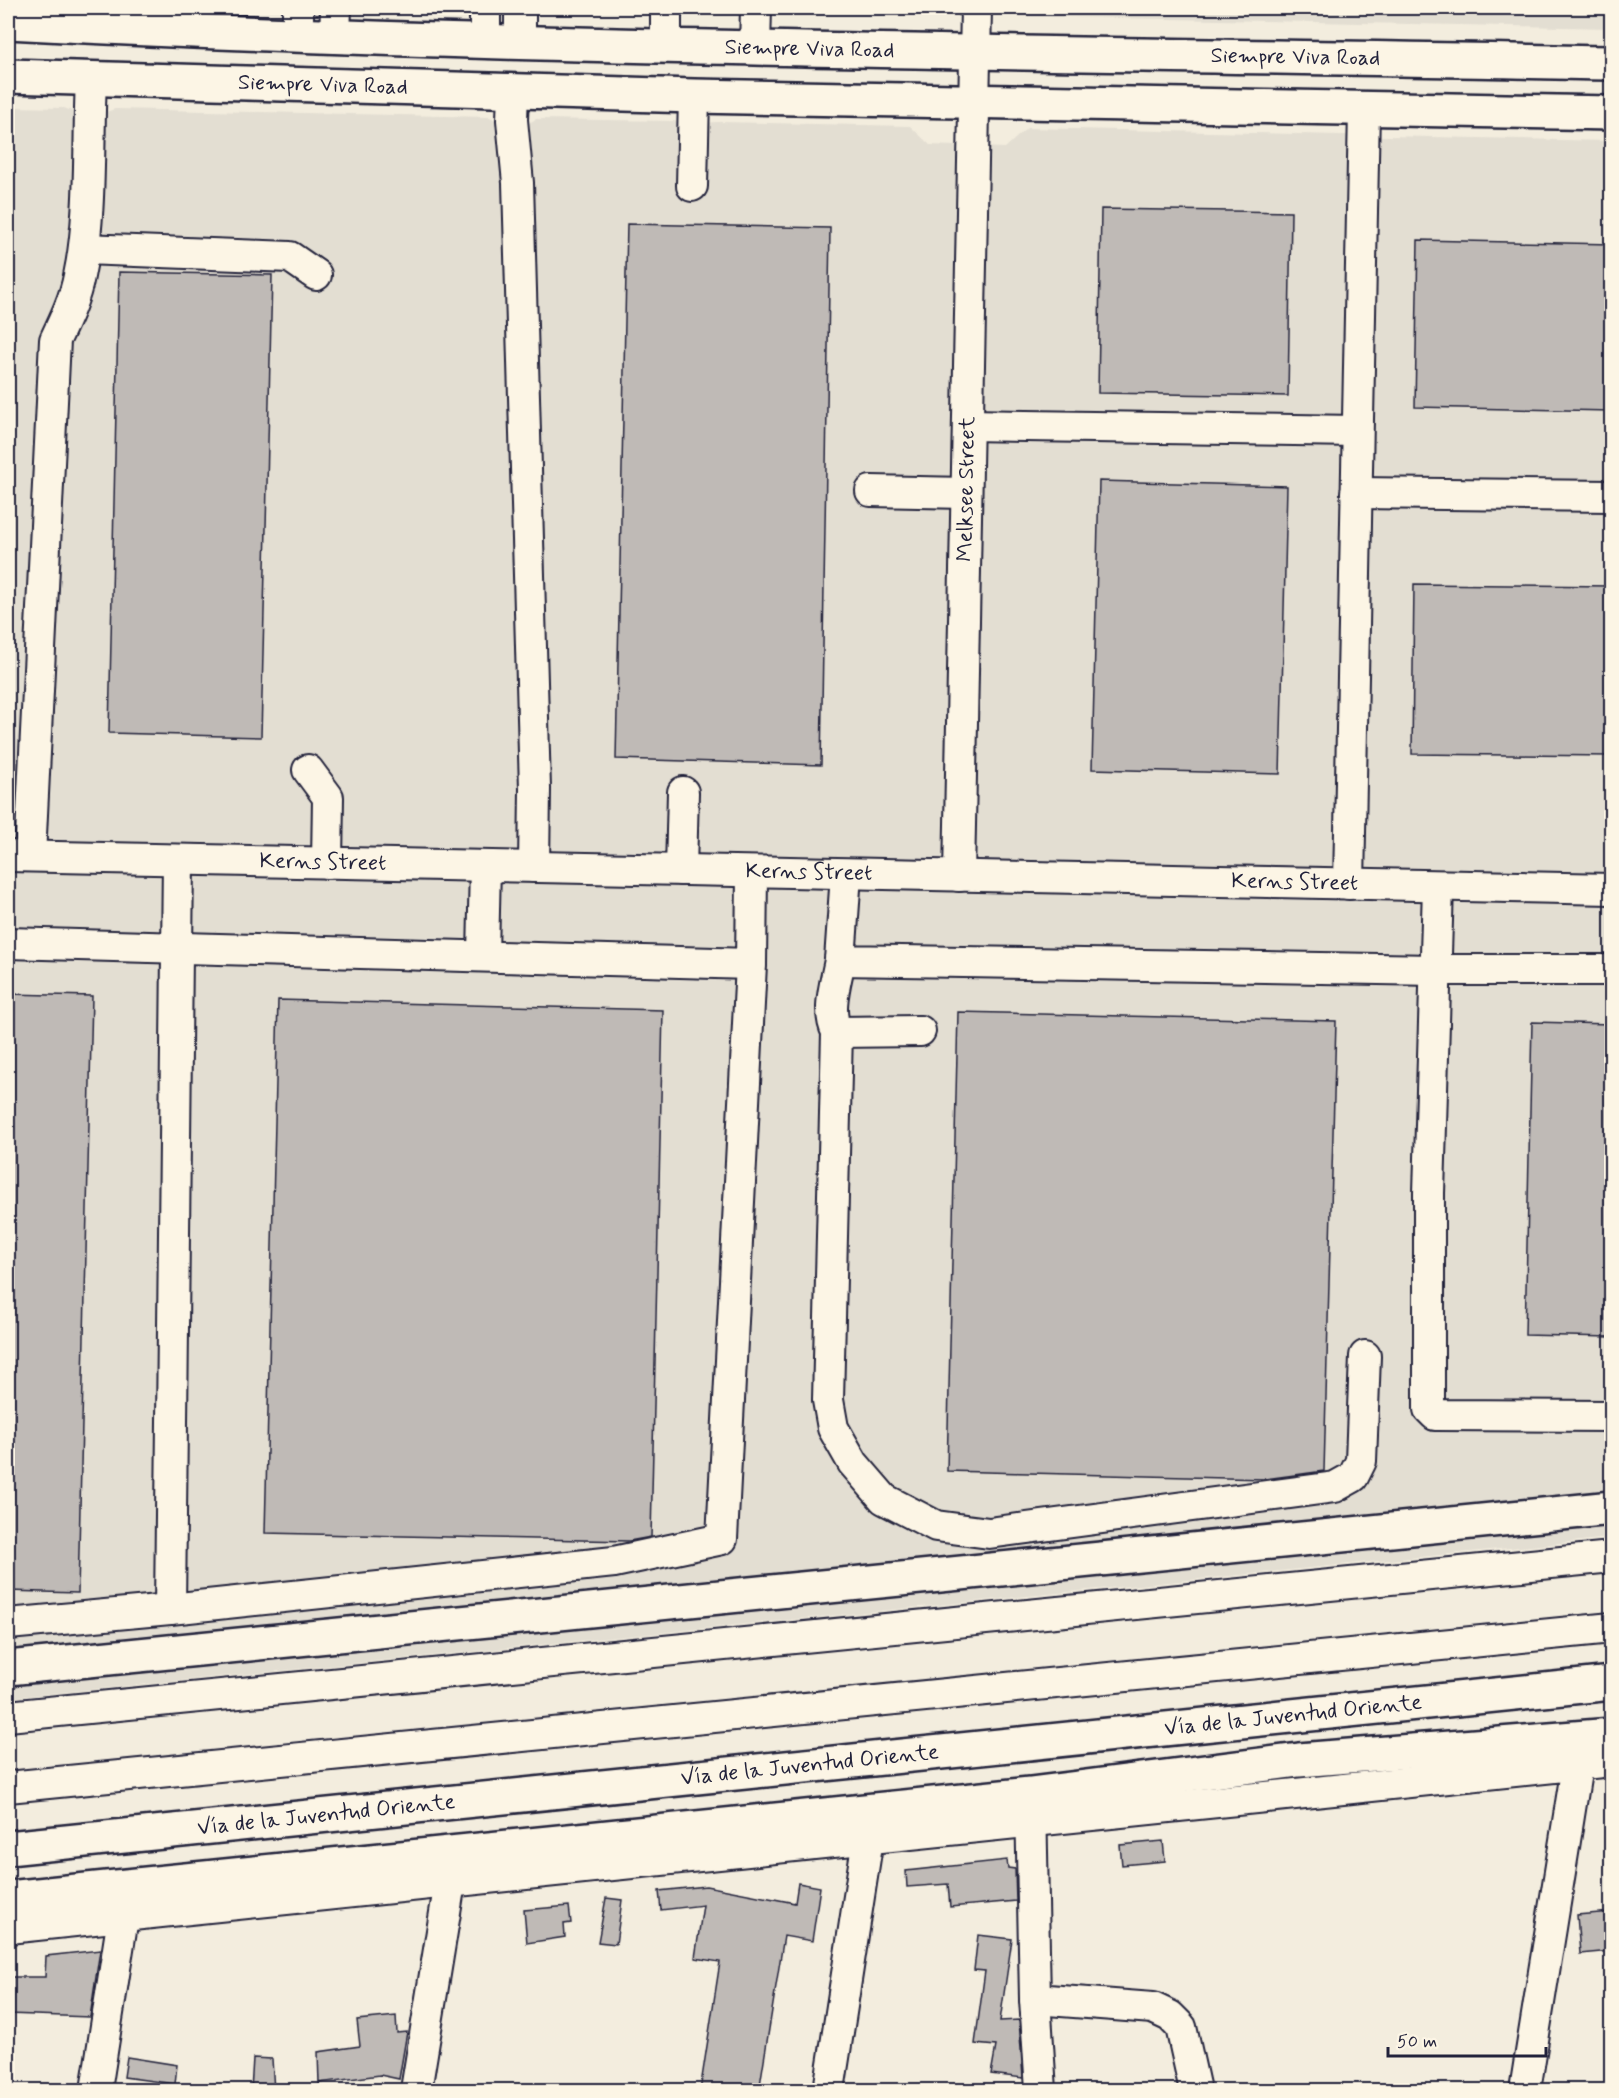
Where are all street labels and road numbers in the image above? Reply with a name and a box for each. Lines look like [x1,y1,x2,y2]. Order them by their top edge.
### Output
street label: Siempre Viva Road [724,34,895,65]
street label: Siempre Viva Road [1210,42,1381,73]
street label: Siempre Viva Road [238,69,408,102]
street label: Melksee Street [951,416,982,562]
street label: Kerns Street [259,847,387,878]
street label: Kerns Street [745,857,873,888]
street label: Kerns Street [1231,867,1358,898]
street label: Vía de la Juventud Oriente [1163,1689,1424,1743]
street label: Vía de la Juventud Oriente [680,1738,940,1793]
street label: Vía de la Juventud Oriente [196,1788,457,1842]

